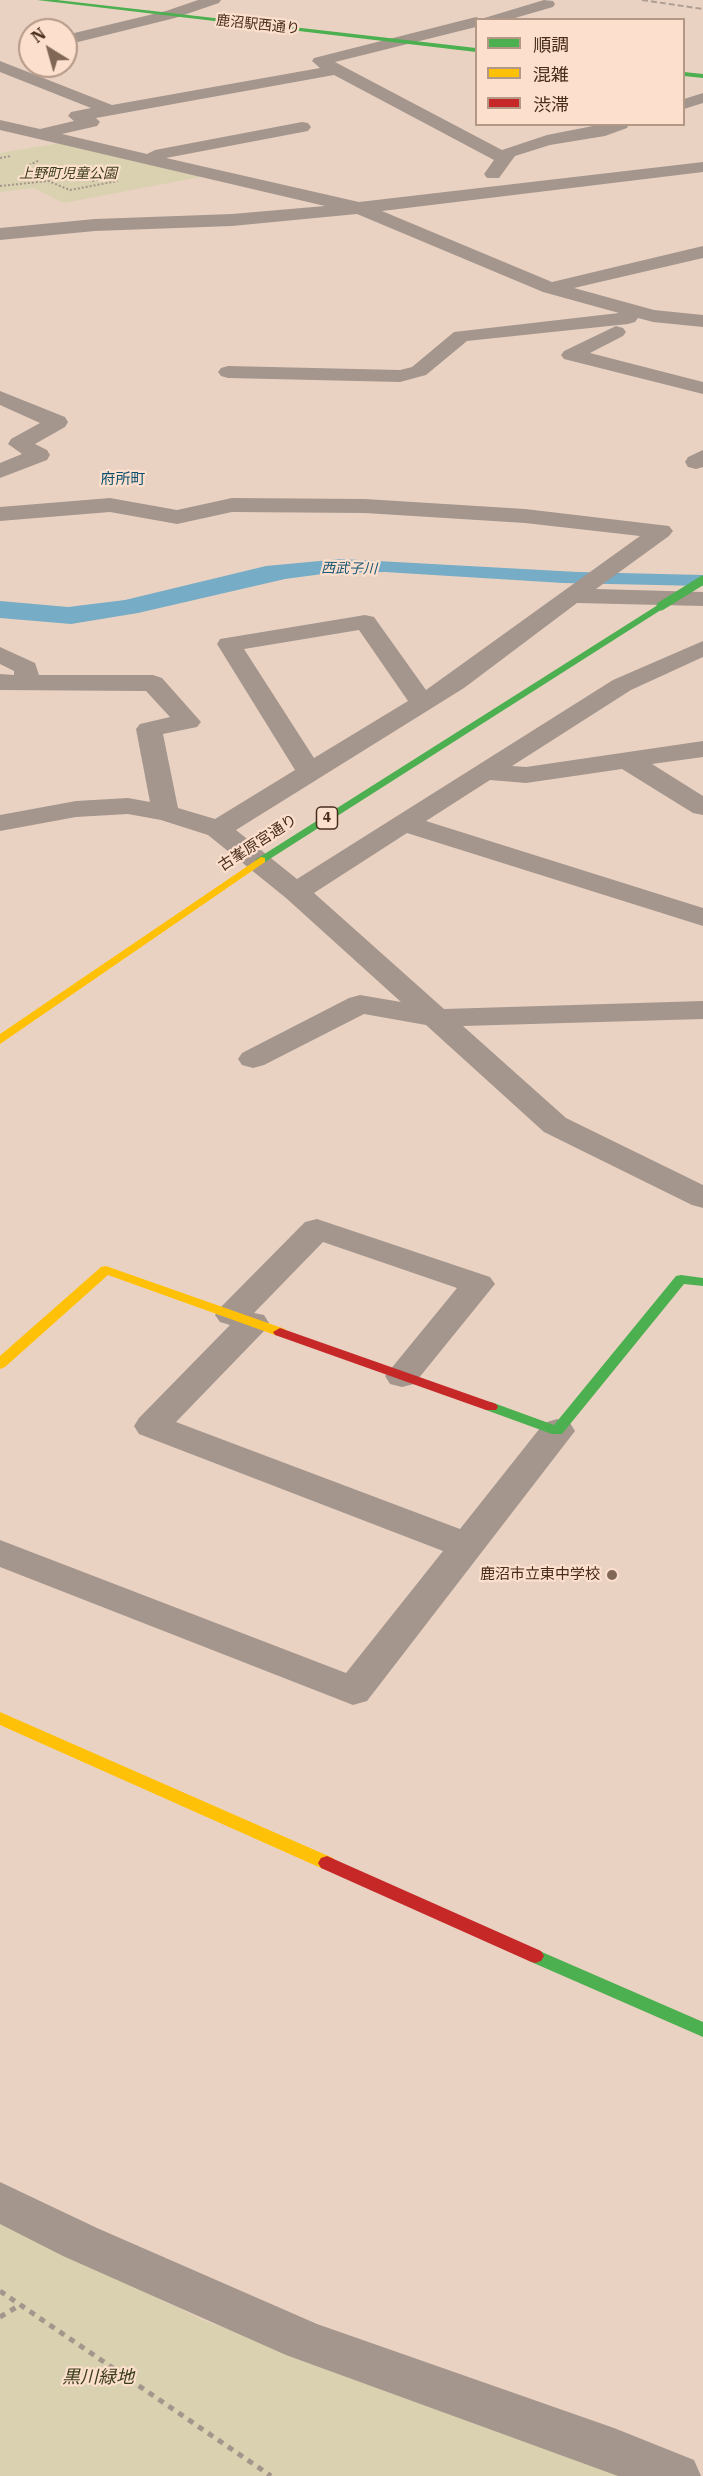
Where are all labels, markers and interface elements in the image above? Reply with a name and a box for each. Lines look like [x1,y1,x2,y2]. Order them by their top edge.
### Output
street label: 鹿沼駅西通り [215,12,301,38]
north arrow [18,18,78,78]
legend [475,18,685,126]
text: N [27,23,49,47]
text: 順調 [533,33,569,56]
text: 混雑 [533,63,569,86]
text: 渋滞 [533,93,569,116]
park label: 上野町児童公園 [19,166,117,182]
district label: 府所町 [101,471,145,489]
water label: 西武子川 [321,560,377,578]
road number: 4 [316,807,338,829]
street label: 古峯原宮通り [215,811,301,875]
place label: 鹿沼市立東中学校 [480,1566,600,1584]
marker: 鹿沼市立東中学校 [605,1568,619,1582]
park label: 黒川緑地 [62,2367,134,2389]

